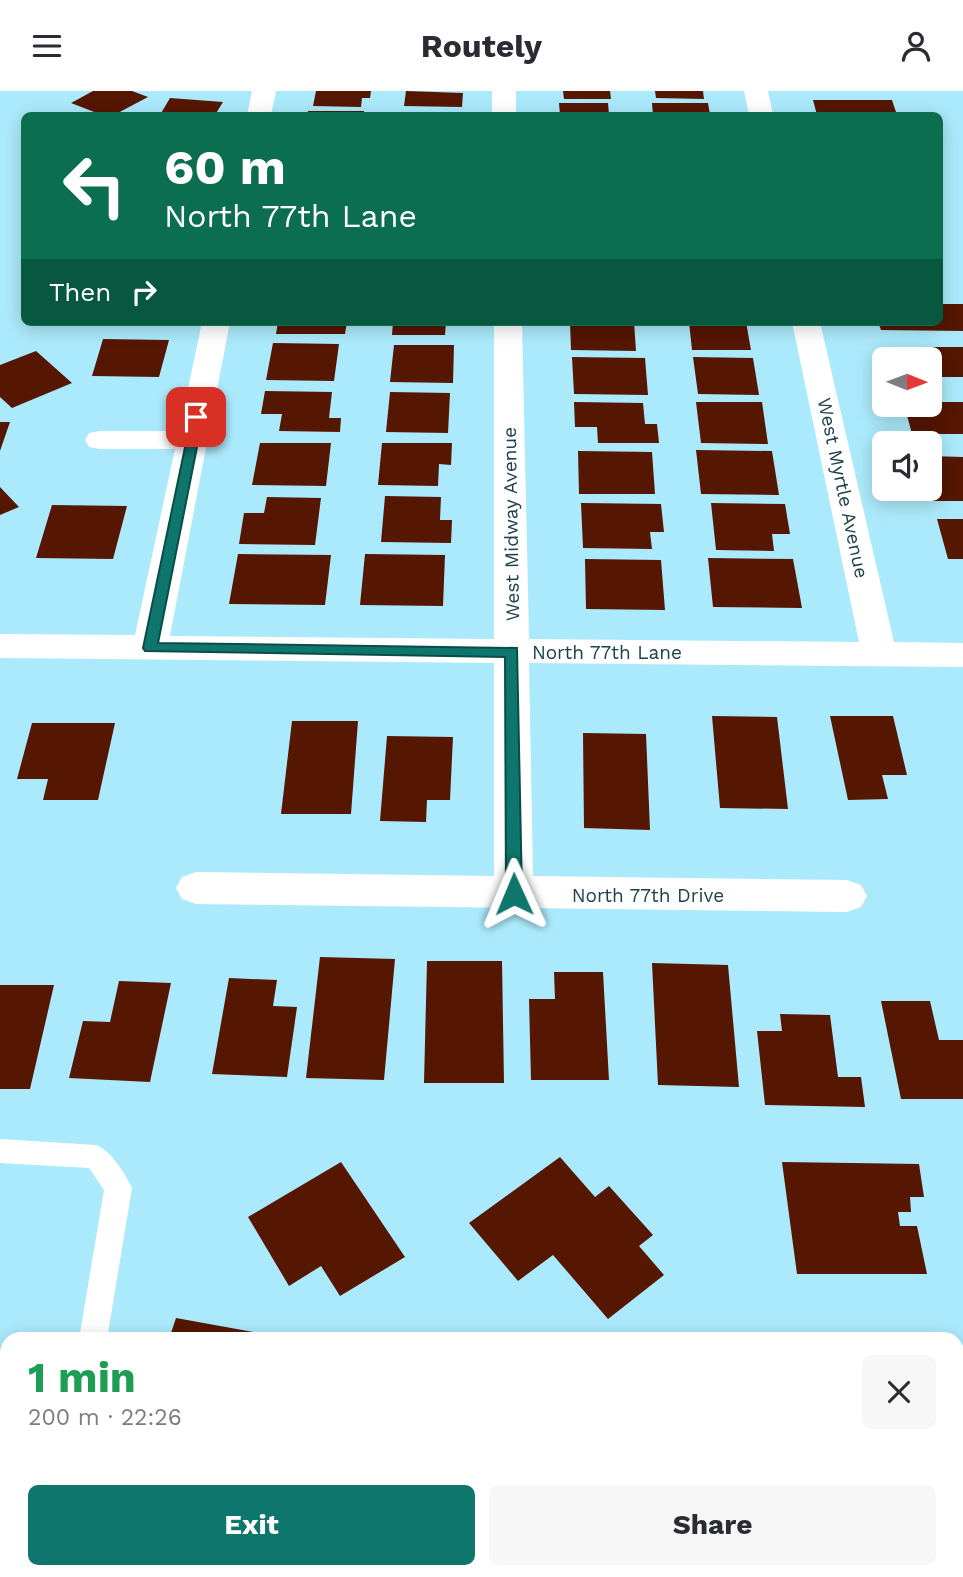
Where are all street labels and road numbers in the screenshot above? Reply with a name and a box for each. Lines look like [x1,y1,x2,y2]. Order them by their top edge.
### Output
street label: West Myrtle Avenue [813,396,873,580]
street label: West Midway Avenue [498,427,524,621]
street label: North 77th Lane [532,641,682,664]
street label: North 77th Drive [572,884,724,907]

